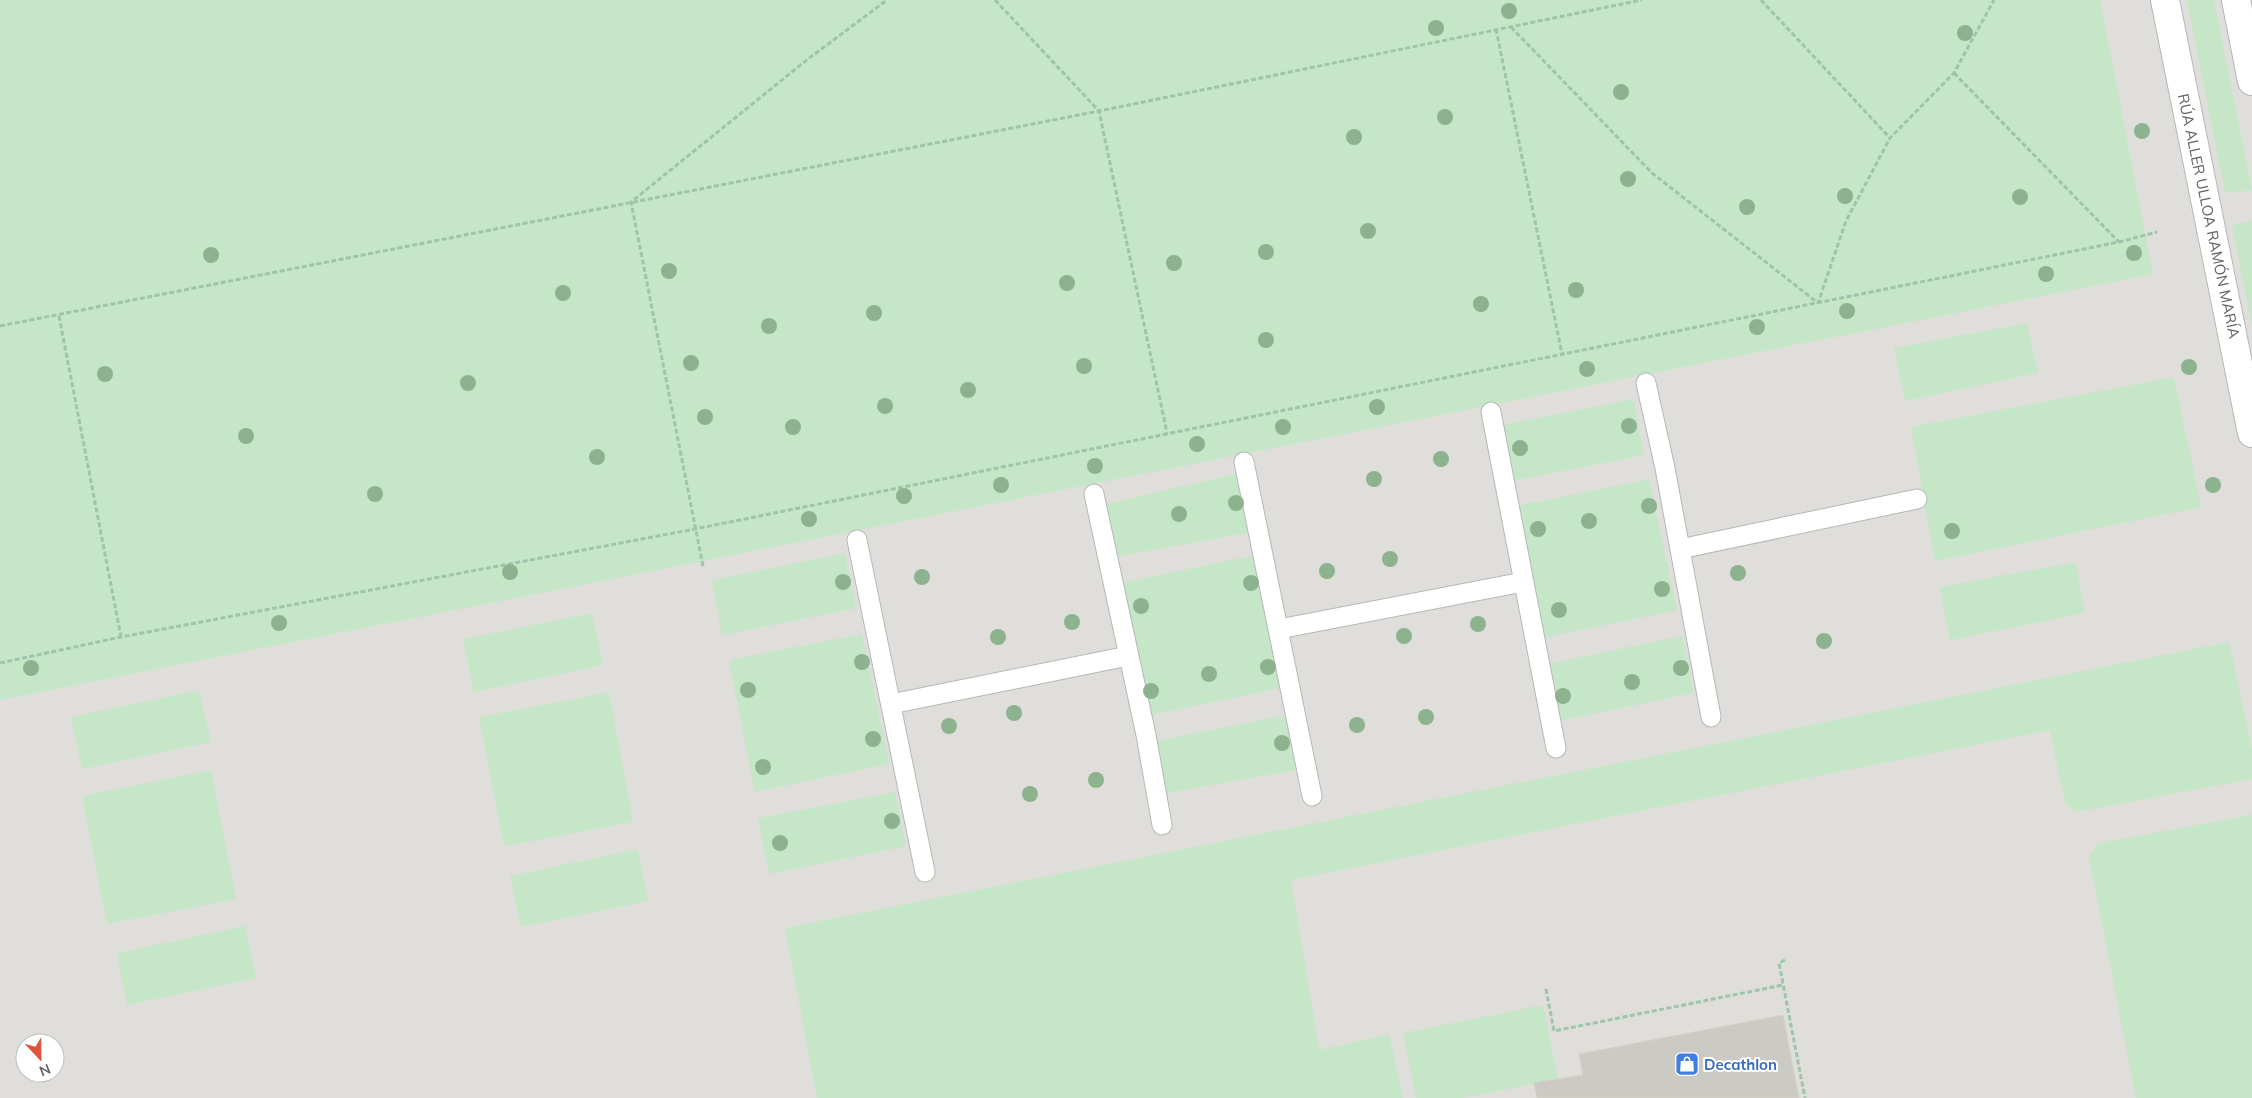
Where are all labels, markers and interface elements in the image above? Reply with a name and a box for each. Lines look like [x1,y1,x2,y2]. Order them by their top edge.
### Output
street label: RÚA ALLER ULLOA RAMÓN MARÍA [2174,92,2244,340]
north arrow [15,1033,65,1083]
shop icon: Decathlon [1674,1051,1700,1077]
place label: Decathlon [1704,1055,1777,1074]
text: N [37,1060,53,1080]

